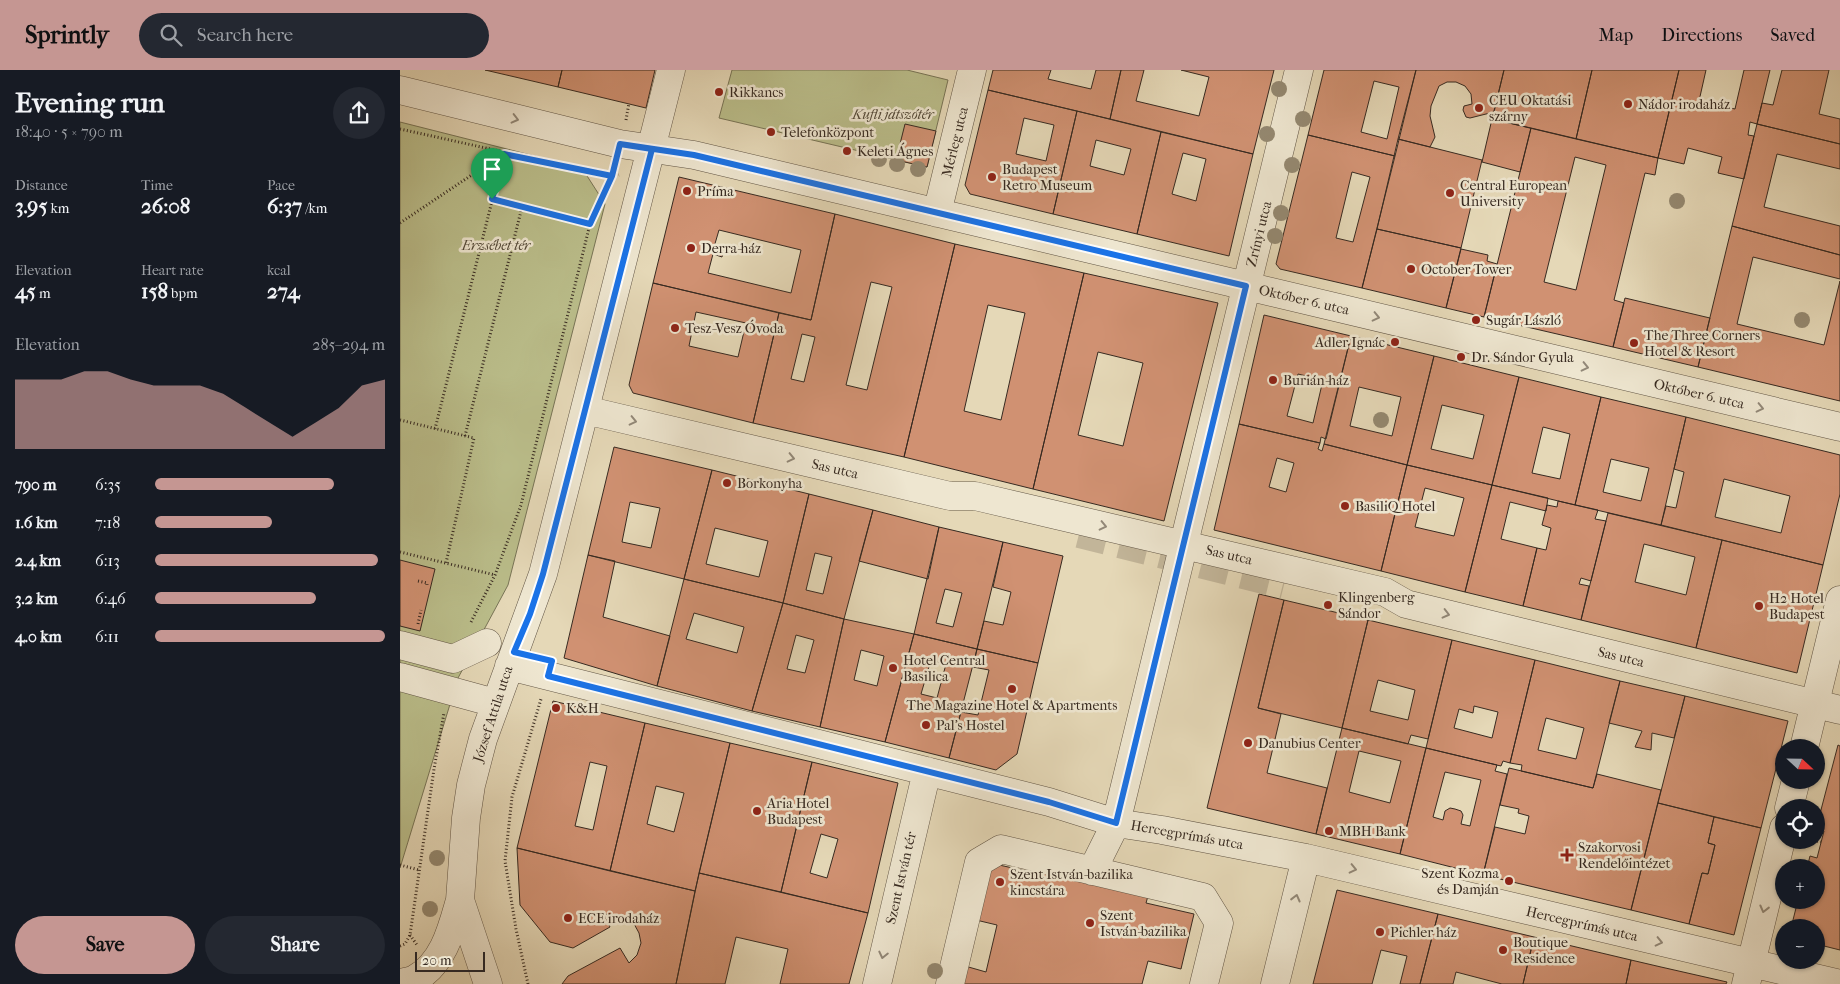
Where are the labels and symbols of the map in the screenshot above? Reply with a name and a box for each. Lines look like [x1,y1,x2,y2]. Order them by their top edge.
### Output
place label: Rikkancs [729,84,784,101]
marker: Rikkancs [713,86,725,98]
place label: CEU Oktatási szárny [1489,92,1571,125]
place label: Nádor irodaház [1638,96,1730,113]
marker: Nádor irodaház [1622,98,1634,110]
marker: CEU Oktatási szárny [1473,102,1485,114]
street label: Mérleg utca [938,104,972,179]
park label: Kufli játszótér [851,106,935,123]
one-way arrow [511,113,520,124]
place label: Telefonközpont [781,124,874,141]
marker: Telefonközpont [765,126,777,138]
place label: Keleti Ágnes [857,142,933,160]
marker: Keleti Ágnes [841,145,853,157]
pin [471,148,513,199]
place label: Budapest Retro Museum [1002,161,1092,194]
marker: Budapest Retro Museum [986,171,998,183]
place label: Central European University [1460,177,1567,210]
place label: Príma [697,183,734,200]
marker: Príma [681,185,693,197]
marker: Central European University [1444,187,1456,199]
street label: Zrínyi utca [1243,199,1276,269]
park label: Erzsébet tér [461,237,532,254]
place label: Derra-ház [701,240,761,257]
marker: Derra-ház [685,242,697,254]
place label: October Tower [1421,261,1512,278]
marker: October Tower [1405,263,1417,275]
street label: Október 6. utca [1257,281,1351,319]
one-way arrow [1372,311,1381,322]
place label: Sugár László [1486,312,1561,329]
marker: Sugár László [1470,314,1482,326]
place label: Tesz-Vesz Óvoda [685,319,784,337]
marker: Tesz-Vesz Óvoda [669,322,681,334]
place label: The Three Corners Hotel & Resort [1644,327,1760,360]
place label: Adler Ignác [1314,334,1385,351]
marker: Adler Ignác [1389,336,1401,348]
marker: The Three Corners Hotel & Resort [1628,337,1640,349]
place label: Dr. Sándor Gyula [1471,349,1574,366]
marker: Dr. Sándor Gyula [1455,351,1467,363]
one-way arrow [1581,361,1590,372]
place label: Burián-ház [1283,372,1349,389]
marker: Burián-ház [1267,374,1279,386]
street label: Október 6. utca [1652,375,1746,413]
one-way arrow [1756,402,1765,413]
one-way arrow [628,415,637,426]
one-way arrow [787,452,795,463]
street label: Sas utca [810,455,861,483]
place label: Borkonyha [737,475,803,492]
marker: Borkonyha [721,477,733,489]
place label: BasiliQ Hotel [1355,498,1435,515]
marker: BasiliQ Hotel [1339,500,1351,512]
one-way arrow [1099,520,1108,531]
street label: Sas utca [1204,541,1255,569]
place label: Klingenberg Sándor [1338,589,1415,622]
place label: H2 Hotel Budapest [1769,590,1825,623]
marker: Klingenberg Sándor [1322,599,1334,611]
marker: H2 Hotel Budapest [1753,600,1765,612]
one-way arrow [1441,608,1450,619]
street label: Sas utca [1596,643,1647,671]
place label: Hotel Central Basilica [903,652,985,685]
marker: Hotel Central Basilica [887,662,899,674]
street label: József Attila utca [469,663,517,765]
marker: The Magazine Hotel & Apartments [1006,683,1018,695]
place label: The Magazine Hotel & Apartments [906,697,1118,714]
place label: K&H [566,700,599,717]
marker: K&H [550,702,562,714]
place label: Pal's Hostel [936,717,1005,734]
marker: Pal's Hostel [920,719,932,731]
place label: Danubius Center [1258,735,1361,752]
marker: Danubius Center [1242,737,1254,749]
north arrow [1775,739,1825,789]
place label: Aria Hotel Budapest [766,795,829,828]
marker: Aria Hotel Budapest [751,805,763,817]
street label: Hercegprímás utca [1129,817,1245,853]
place label: MBH Bank [1339,823,1407,840]
marker: MBH Bank [1323,825,1335,837]
street label: Szent István tér [882,830,920,926]
place label: Szakorvosi Rendelőintézet [1578,839,1670,872]
marker: Szakorvosi Rendelőintézet [1560,848,1574,862]
one-way arrow [1349,863,1358,874]
place label: Szent Kozma és Damján [1421,865,1500,898]
place label: Szent István-bazilika kincstára [1010,866,1133,899]
marker: Szent Kozma és Damján [1503,875,1515,887]
marker: Szent István-bazilika kincstára [994,876,1006,888]
one-way arrow [1290,894,1301,903]
street label: Hercegprímás utca [1524,903,1640,945]
one-way arrow [1759,905,1770,914]
place label: Szent István-bazilika [1100,907,1187,940]
place label: ECE irodaház [578,910,659,927]
marker: ECE irodaház [562,912,574,924]
marker: Szent István-bazilika [1084,917,1096,929]
place label: Pichler ház [1390,924,1457,941]
marker: Pichler ház [1374,926,1386,938]
place label: Boutique Residence [1513,934,1575,967]
one-way arrow [1655,936,1664,947]
marker: Boutique Residence [1497,944,1509,956]
scale bar [415,949,485,972]
one-way arrow [879,950,889,959]

